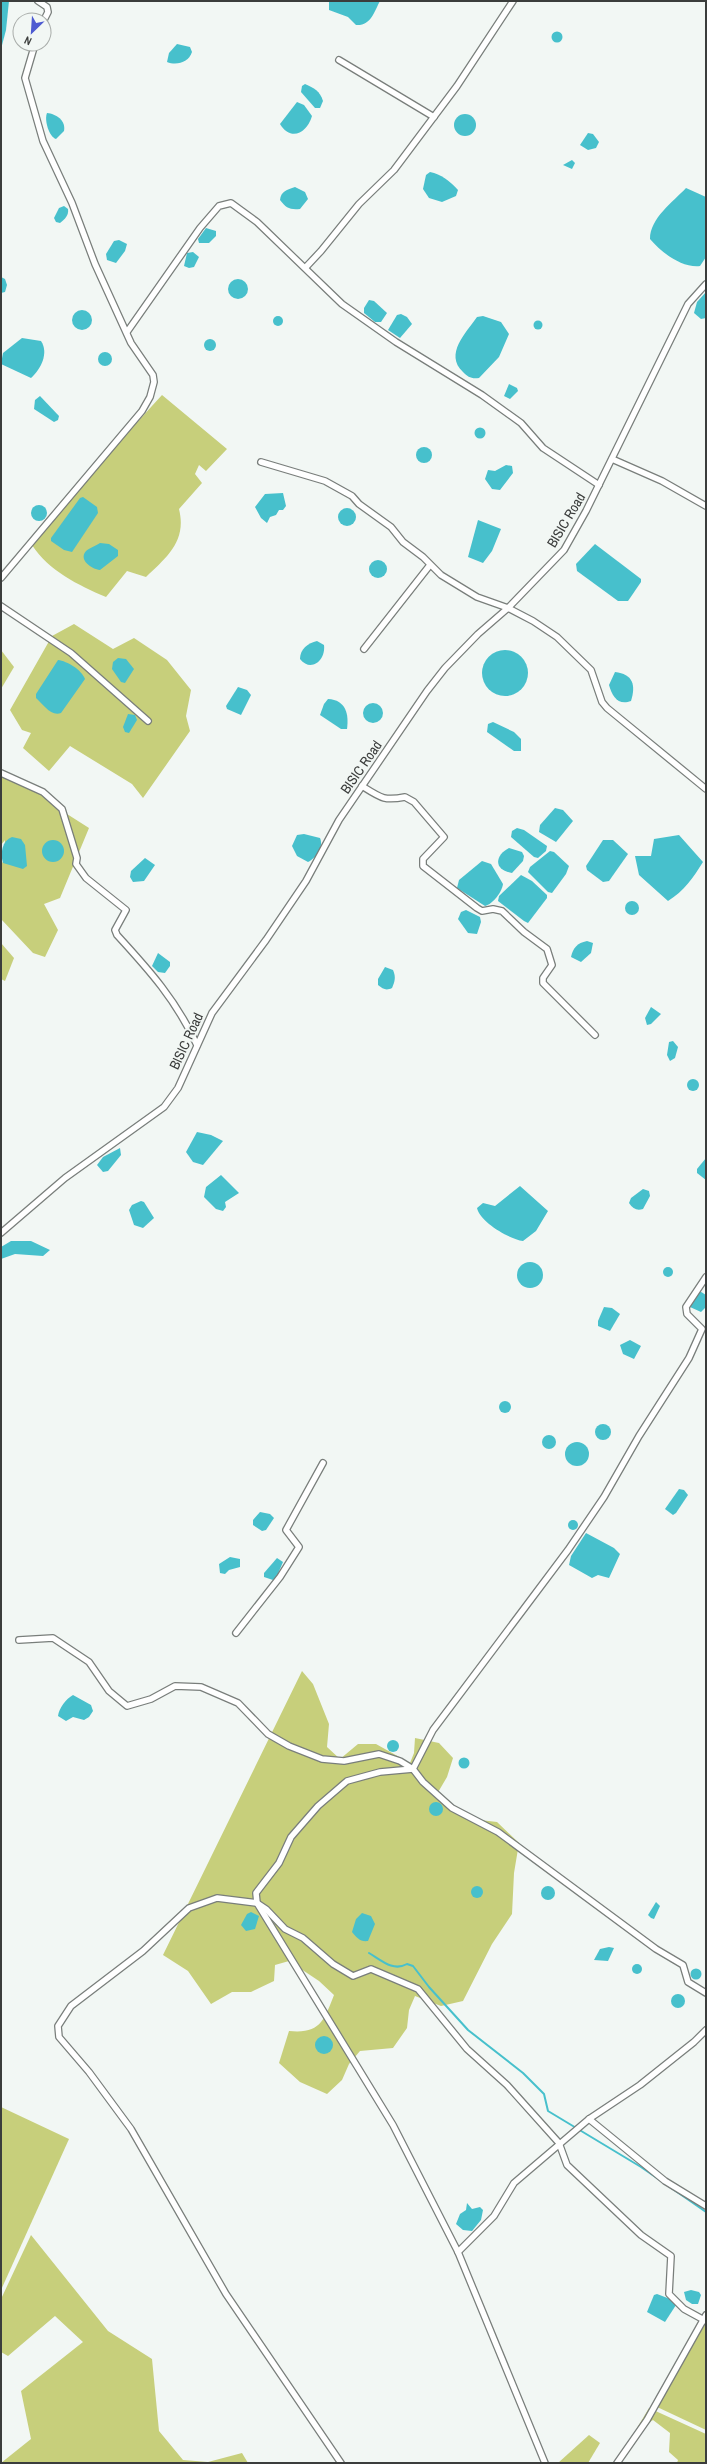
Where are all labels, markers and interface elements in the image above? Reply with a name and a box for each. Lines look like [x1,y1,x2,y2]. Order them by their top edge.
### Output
north arrow [12,12,52,52]
text: N [22,33,34,49]
street label: BISIC Road [543,489,589,551]
street label: BISIC Road [336,737,386,797]
street label: BISIC Road [165,1010,207,1072]

